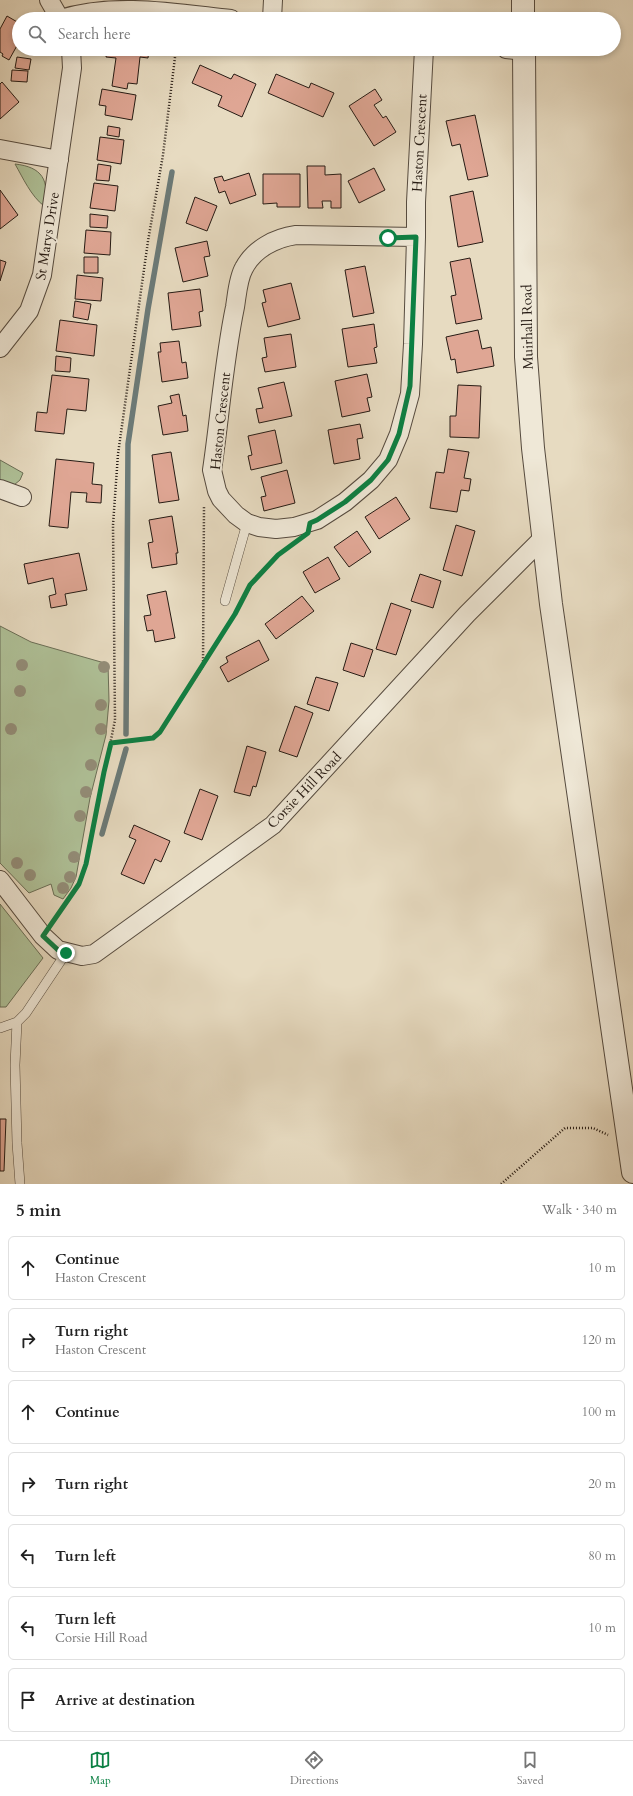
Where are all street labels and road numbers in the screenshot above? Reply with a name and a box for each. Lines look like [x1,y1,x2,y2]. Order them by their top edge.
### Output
street label: Haston Crescent [407,93,432,193]
street label: St Marys Drive [31,191,64,282]
street label: Muirhall Road [517,284,538,370]
street label: Haston Crescent [206,371,235,471]
street label: Corsie Hill Road [263,748,346,833]

